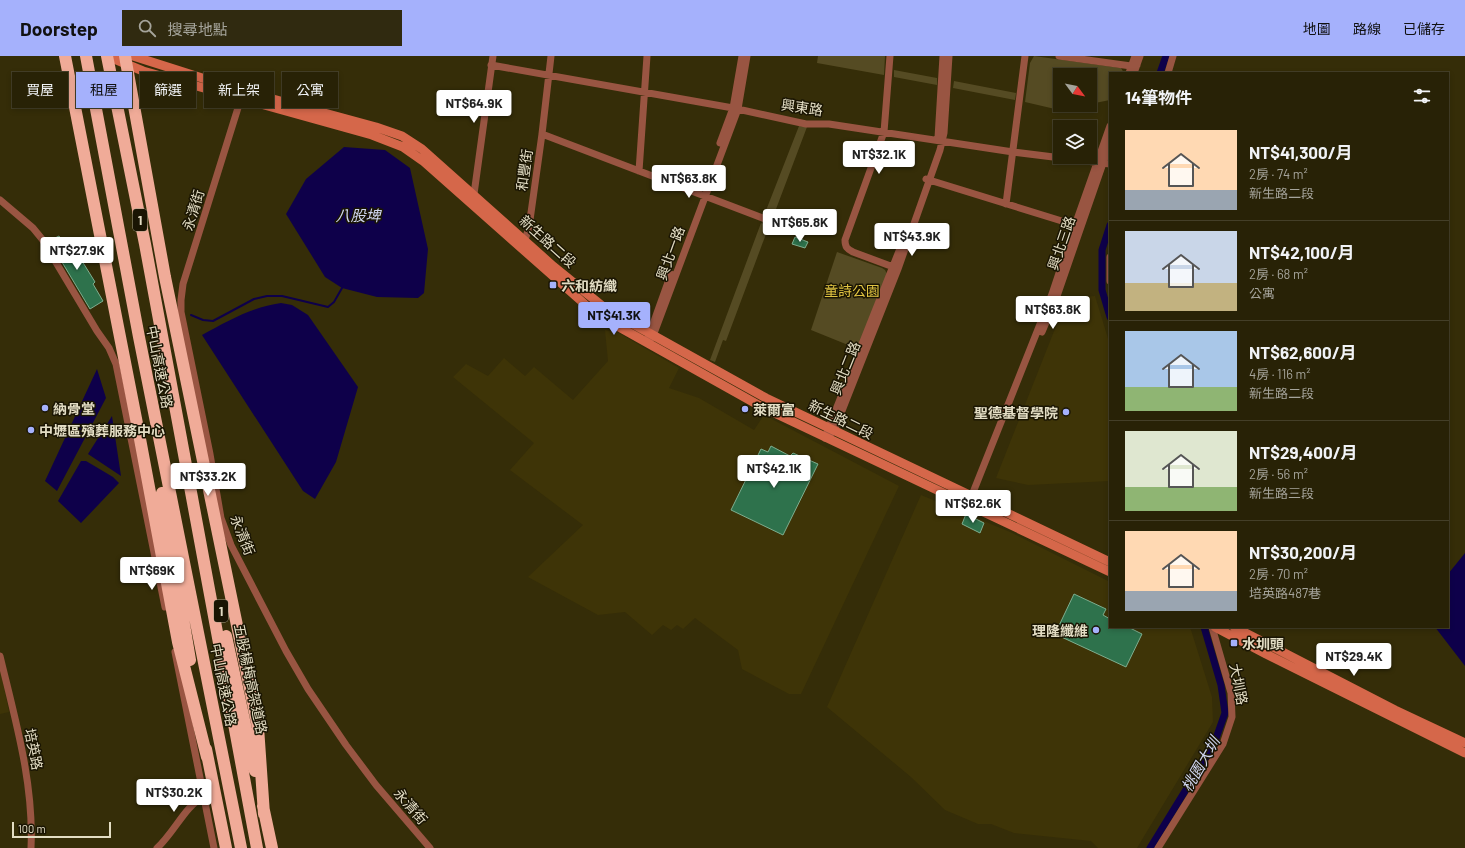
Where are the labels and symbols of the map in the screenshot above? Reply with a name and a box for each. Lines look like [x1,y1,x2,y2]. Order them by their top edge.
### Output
north arrow [1053,68,1097,112]
pin: NT$64.9K [433,90,515,124]
street label: 興東路 [780,96,824,118]
pin: NT$32.1K [838,141,920,175]
street label: 和豐街 [513,148,535,192]
pin: NT$63.8K [648,165,730,199]
street label: 永清街 [179,187,207,233]
water label: 八股埤 [335,206,382,224]
road number: 1 [133,209,147,231]
pin: NT$65.8K [759,209,841,243]
street label: 新生路二段 [516,211,580,271]
street label: 興北三路 [1044,214,1078,272]
pin: NT$43.9K [871,223,953,257]
street label: 興北一路 [652,224,688,282]
pin: NT$27.9K [36,237,118,271]
place label: 六和紡織 [561,277,617,294]
marker: 六和紡織 [548,280,558,290]
park label: 童詩公園 [824,282,880,299]
pin: NT$63.8K [1012,296,1094,330]
pin: NT$41.3K [573,302,655,336]
street label: 中山高速公路 [144,324,176,410]
street label: 興北二路 [827,339,863,397]
street label: 新生路二段 [806,396,876,442]
place label: 納骨堂 [53,400,95,417]
place label: 萊爾富 [753,401,795,418]
marker: 納骨堂 [40,403,50,413]
marker: 萊爾富 [740,404,750,414]
place label: 聖德基督學院 [974,404,1058,421]
marker: 聖德基督學院 [1061,407,1071,417]
place label: 中壢區殯葬服務中心 [39,422,165,439]
marker: 中壢區殯葬服務中心 [26,425,36,435]
pin: NT$42.1K [733,455,815,489]
pin: NT$33.2K [167,463,249,497]
pin: NT$62.6K [932,490,1014,524]
street label: 永清街 [227,512,259,558]
pin: NT$69K [119,557,185,591]
road number: 1 [214,600,228,622]
street label: 五股楊梅高架道路 [231,622,271,736]
place label: 理隆纖維 [1032,622,1088,639]
marker: 理隆纖維 [1091,625,1101,635]
place label: 水圳頭 [1242,635,1284,652]
marker: 水圳頭 [1229,638,1239,648]
street label: 中山高速公路 [208,642,240,728]
pin: NT$29.4K [1313,643,1395,677]
street label: 大圳路 [1227,662,1251,706]
street label: 培英路 [22,727,46,771]
water label: 桃園大圳 [1177,732,1224,794]
pin: NT$30.2K [133,779,215,813]
street label: 永清街 [391,785,431,827]
scale bar [12,820,111,839]

